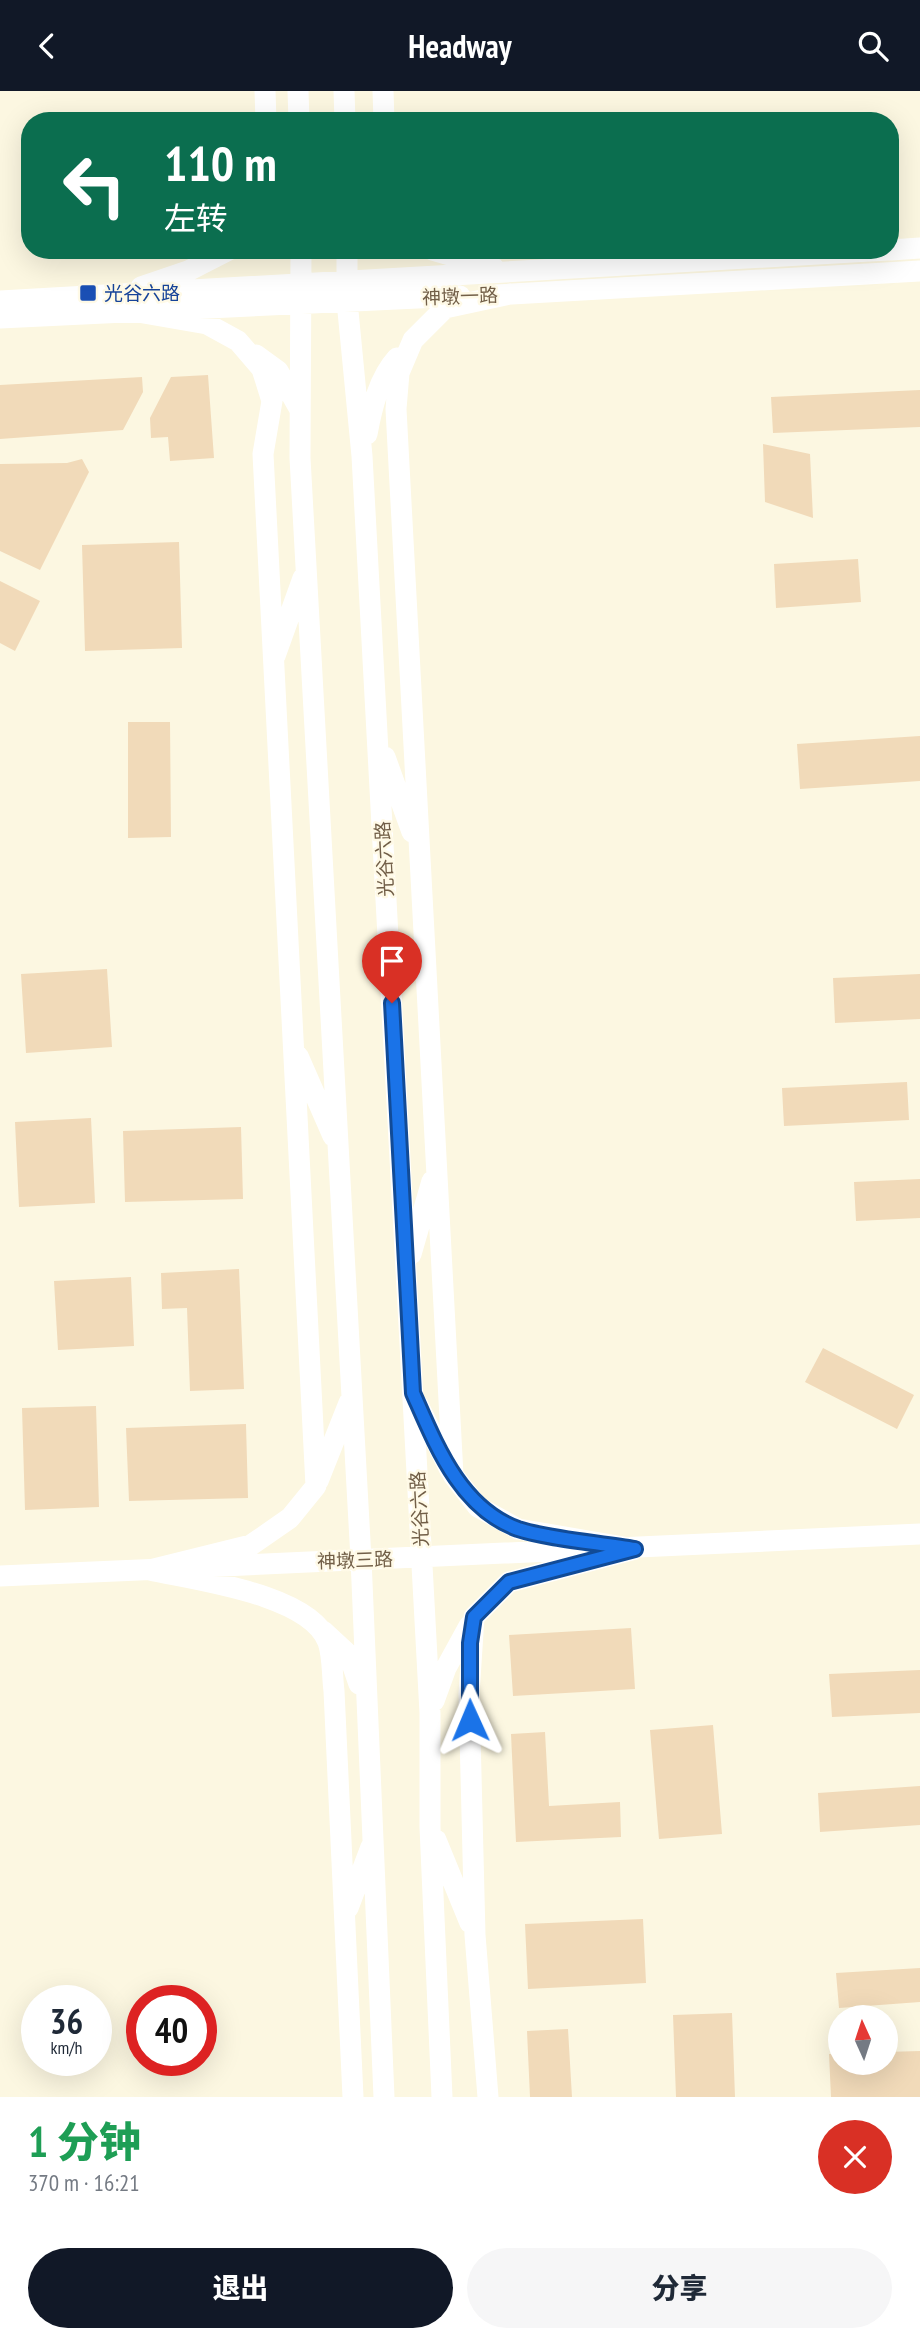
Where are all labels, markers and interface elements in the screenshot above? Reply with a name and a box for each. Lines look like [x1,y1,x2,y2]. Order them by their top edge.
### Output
text: Headway [408,25,512,67]
icon: back [28,27,66,65]
icon: search [854,27,892,65]
text: 110 m [164,131,277,195]
icon: left [49,140,140,231]
text: 左转 [164,197,228,239]
place label: 光谷六路 [104,281,180,305]
marker: 光谷六路 [78,283,98,303]
street label: 神墩一路 [422,283,498,309]
street label: 光谷六路 [370,820,398,898]
pin [362,931,422,1003]
icon: arrive [373,942,411,980]
street label: 光谷六路 [405,1470,433,1548]
street label: 神墩三路 [317,1547,393,1573]
position arrow [433,1683,507,1757]
speed limit sign: 40 [126,1985,217,2076]
text: 36 [50,1998,83,2044]
north arrow [828,2005,898,2075]
map controls [828,2005,898,2075]
text: km/h [51,2036,82,2059]
text: 1 分钟 [28,2114,141,2169]
button: close [818,2120,892,2194]
text: 370 m · 16:21 [28,2168,140,2197]
button: 退出 [28,2248,453,2328]
button: 分享 [467,2248,892,2328]

